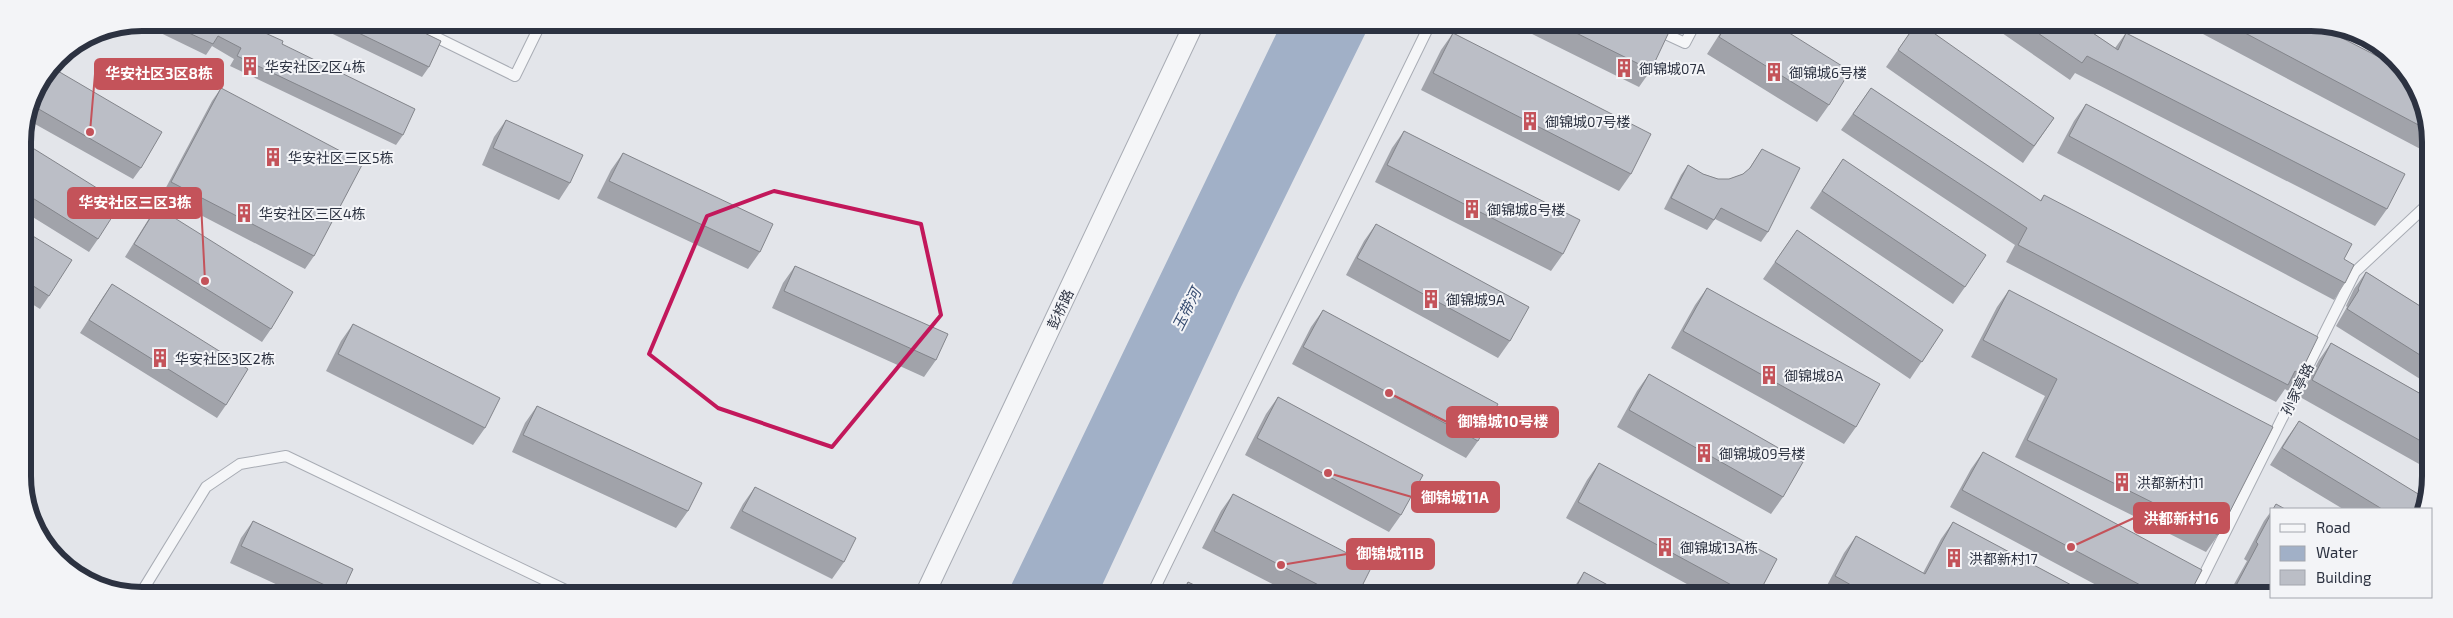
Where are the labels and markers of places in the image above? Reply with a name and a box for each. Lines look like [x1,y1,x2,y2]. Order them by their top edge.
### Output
building icon: 华安社区2区4栋 [239,55,261,77]
building icon: 御锦城07A [1613,57,1635,79]
place label: 华安社区2区4栋 [265,58,365,75]
callout: 华安社区3区8栋 [95,59,223,89]
place label: 御锦城07A [1639,60,1706,77]
building icon: 御锦城6号楼 [1763,61,1785,83]
place label: 御锦城6号楼 [1789,64,1867,81]
building icon: 御锦城07号楼 [1519,110,1541,132]
place label: 御锦城07号楼 [1545,113,1631,130]
building icon: 华安社区三区5栋 [262,146,284,168]
place label: 华安社区三区5栋 [288,149,394,166]
callout: 华安社区三区3栋 [68,188,201,218]
building icon: 御锦城8号楼 [1461,198,1483,220]
place label: 御锦城8号楼 [1487,201,1566,218]
building icon: 华安社区三区4栋 [233,202,255,224]
place label: 华安社区三区4栋 [259,205,366,222]
building icon: 御锦城9A [1420,288,1442,310]
place label: 御锦城9A [1446,291,1505,308]
building icon: 华安社区3区2栋 [149,347,171,369]
place label: 华安社区3区2栋 [175,350,275,367]
building icon: 御锦城8A [1758,364,1780,386]
place label: 御锦城8A [1784,367,1843,384]
callout: 御锦城10号楼 [1447,407,1558,437]
building icon: 御锦城09号楼 [1693,442,1715,464]
place label: 御锦城09号楼 [1719,445,1805,462]
building icon: 洪都新村11 [2111,471,2133,493]
place label: 洪都新村11 [2137,474,2204,491]
callout: 御锦城11A [1412,482,1499,512]
callout: 洪都新村16 [2134,503,2229,533]
building icon: 御锦城13A栋 [1654,536,1676,558]
callout: 御锦城11B [1347,539,1434,569]
place label: 御锦城13A栋 [1680,539,1758,556]
building icon: 洪都新村17 [1943,547,1965,569]
place label: 洪都新村17 [1969,550,2038,567]

